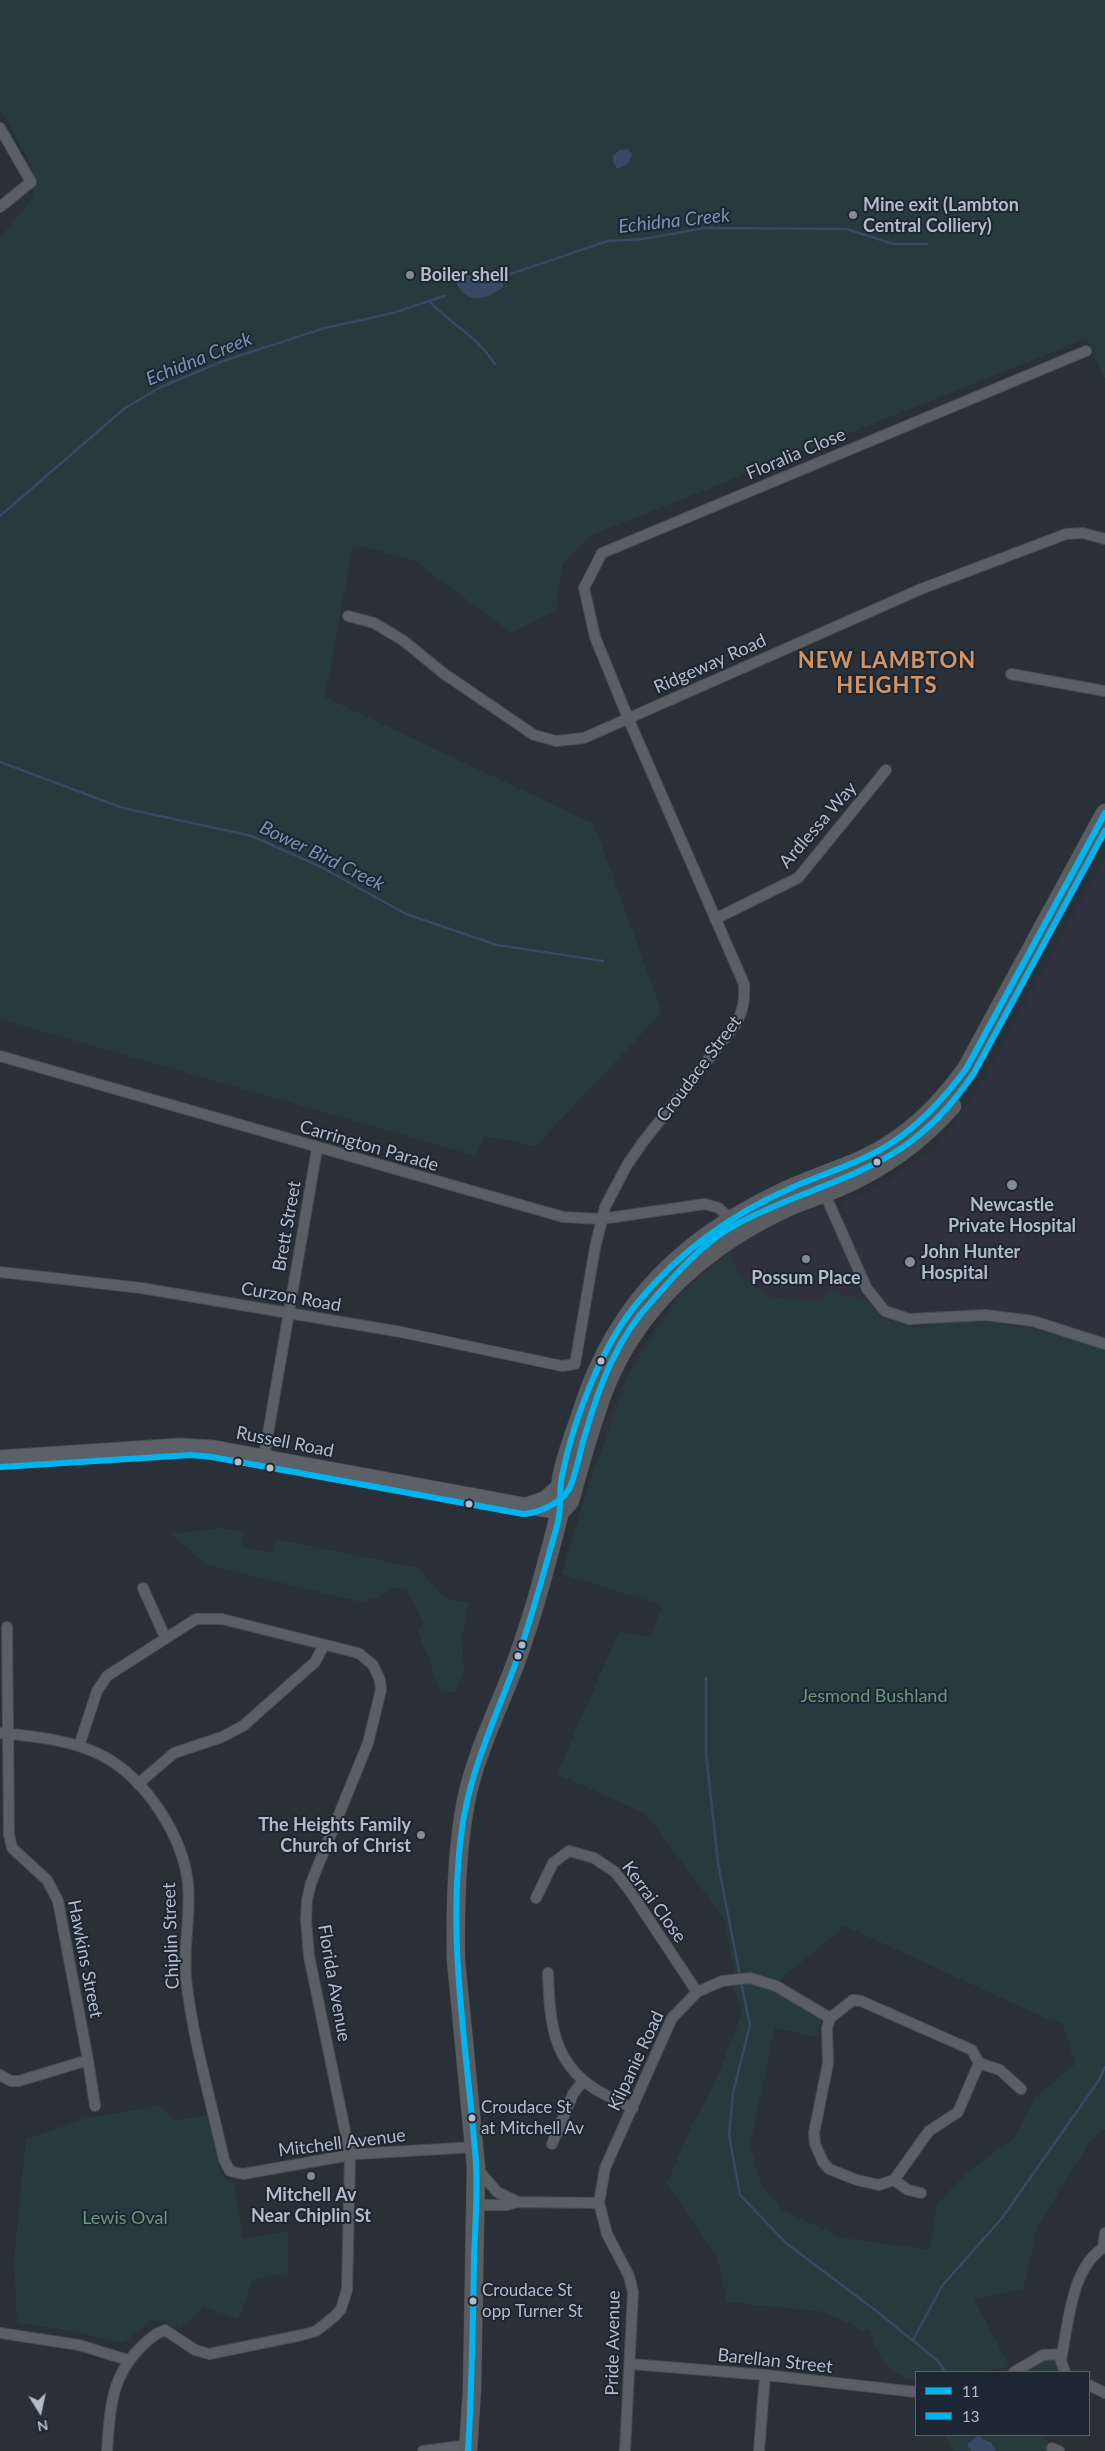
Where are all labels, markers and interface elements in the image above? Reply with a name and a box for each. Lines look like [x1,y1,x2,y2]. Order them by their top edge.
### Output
place label: Mine exit (Lambton Central Colliery) [863,194,1019,236]
water label: Echidna Creek [617,204,731,238]
marker: Mine exit (Lambton Central Colliery) [847,209,859,221]
place label: Boiler shell [420,264,508,286]
marker: Boiler shell [404,269,416,281]
water label: Echidna Creek [143,327,255,391]
street label: Floralia Close [743,423,849,485]
street label: Ridgeway Road [650,630,770,698]
district label: NEW LAMBTON HEIGHTS [796,648,978,699]
street label: Ardlessa Way [775,778,861,872]
water label: Bower Bird Creek [256,816,388,896]
street label: Croudace Street [652,1012,746,1126]
street label: Carrington Parade [297,1116,441,1176]
unlabelled marker [872,1157,882,1167]
marker: Newcastle Private Hospital [1005,1178,1019,1192]
street label: Brett Street [268,1179,306,1273]
place label: Newcastle Private Hospital [948,1194,1076,1236]
place label: John Hunter Hospital [921,1241,1020,1284]
marker: Possum Place [800,1253,812,1265]
marker: John Hunter Hospital [903,1255,917,1269]
place label: Possum Place [751,1267,861,1289]
street label: Curzon Road [239,1278,343,1316]
unlabelled marker [596,1356,606,1366]
street label: Russell Road [234,1422,336,1462]
unlabelled marker [233,1457,243,1467]
unlabelled marker [265,1463,275,1473]
unlabelled marker [464,1499,474,1509]
unlabelled marker [517,1640,527,1650]
unlabelled marker [513,1651,523,1661]
park label: Jesmond Bushland [801,1685,947,1707]
place label: The Heights Family Church of Christ [258,1814,411,1856]
marker: The Heights Family Church of Christ [415,1829,427,1841]
street label: Kerrai Close [617,1857,691,1947]
street label: Chiplin Street [158,1882,184,1990]
street label: Hawkins Street [63,1898,107,2020]
street label: Florida Avenue [313,1923,355,2043]
street label: Kilpanie Road [603,2008,669,2114]
place label: Croudace St at Mitchell Av [481,2098,584,2138]
marker: Croudace St at Mitchell Av [467,2113,477,2123]
street label: Mitchell Avenue [277,2124,407,2162]
marker: Mitchell Av Near Chiplin St [305,2170,317,2182]
place label: Mitchell Av Near Chiplin St [251,2184,371,2226]
park label: Lewis Oval [82,2207,168,2229]
place label: Croudace St opp Turner St [482,2281,583,2321]
street label: Pride Avenue [601,2290,625,2396]
marker: Croudace St opp Turner St [468,2296,478,2306]
street label: Barellan Street [716,2344,834,2378]
legend [915,2371,1090,2436]
text: 11 [962,2382,979,2400]
north arrow [15,2386,65,2436]
text: 13 [962,2407,979,2425]
text: N [36,2417,49,2436]

